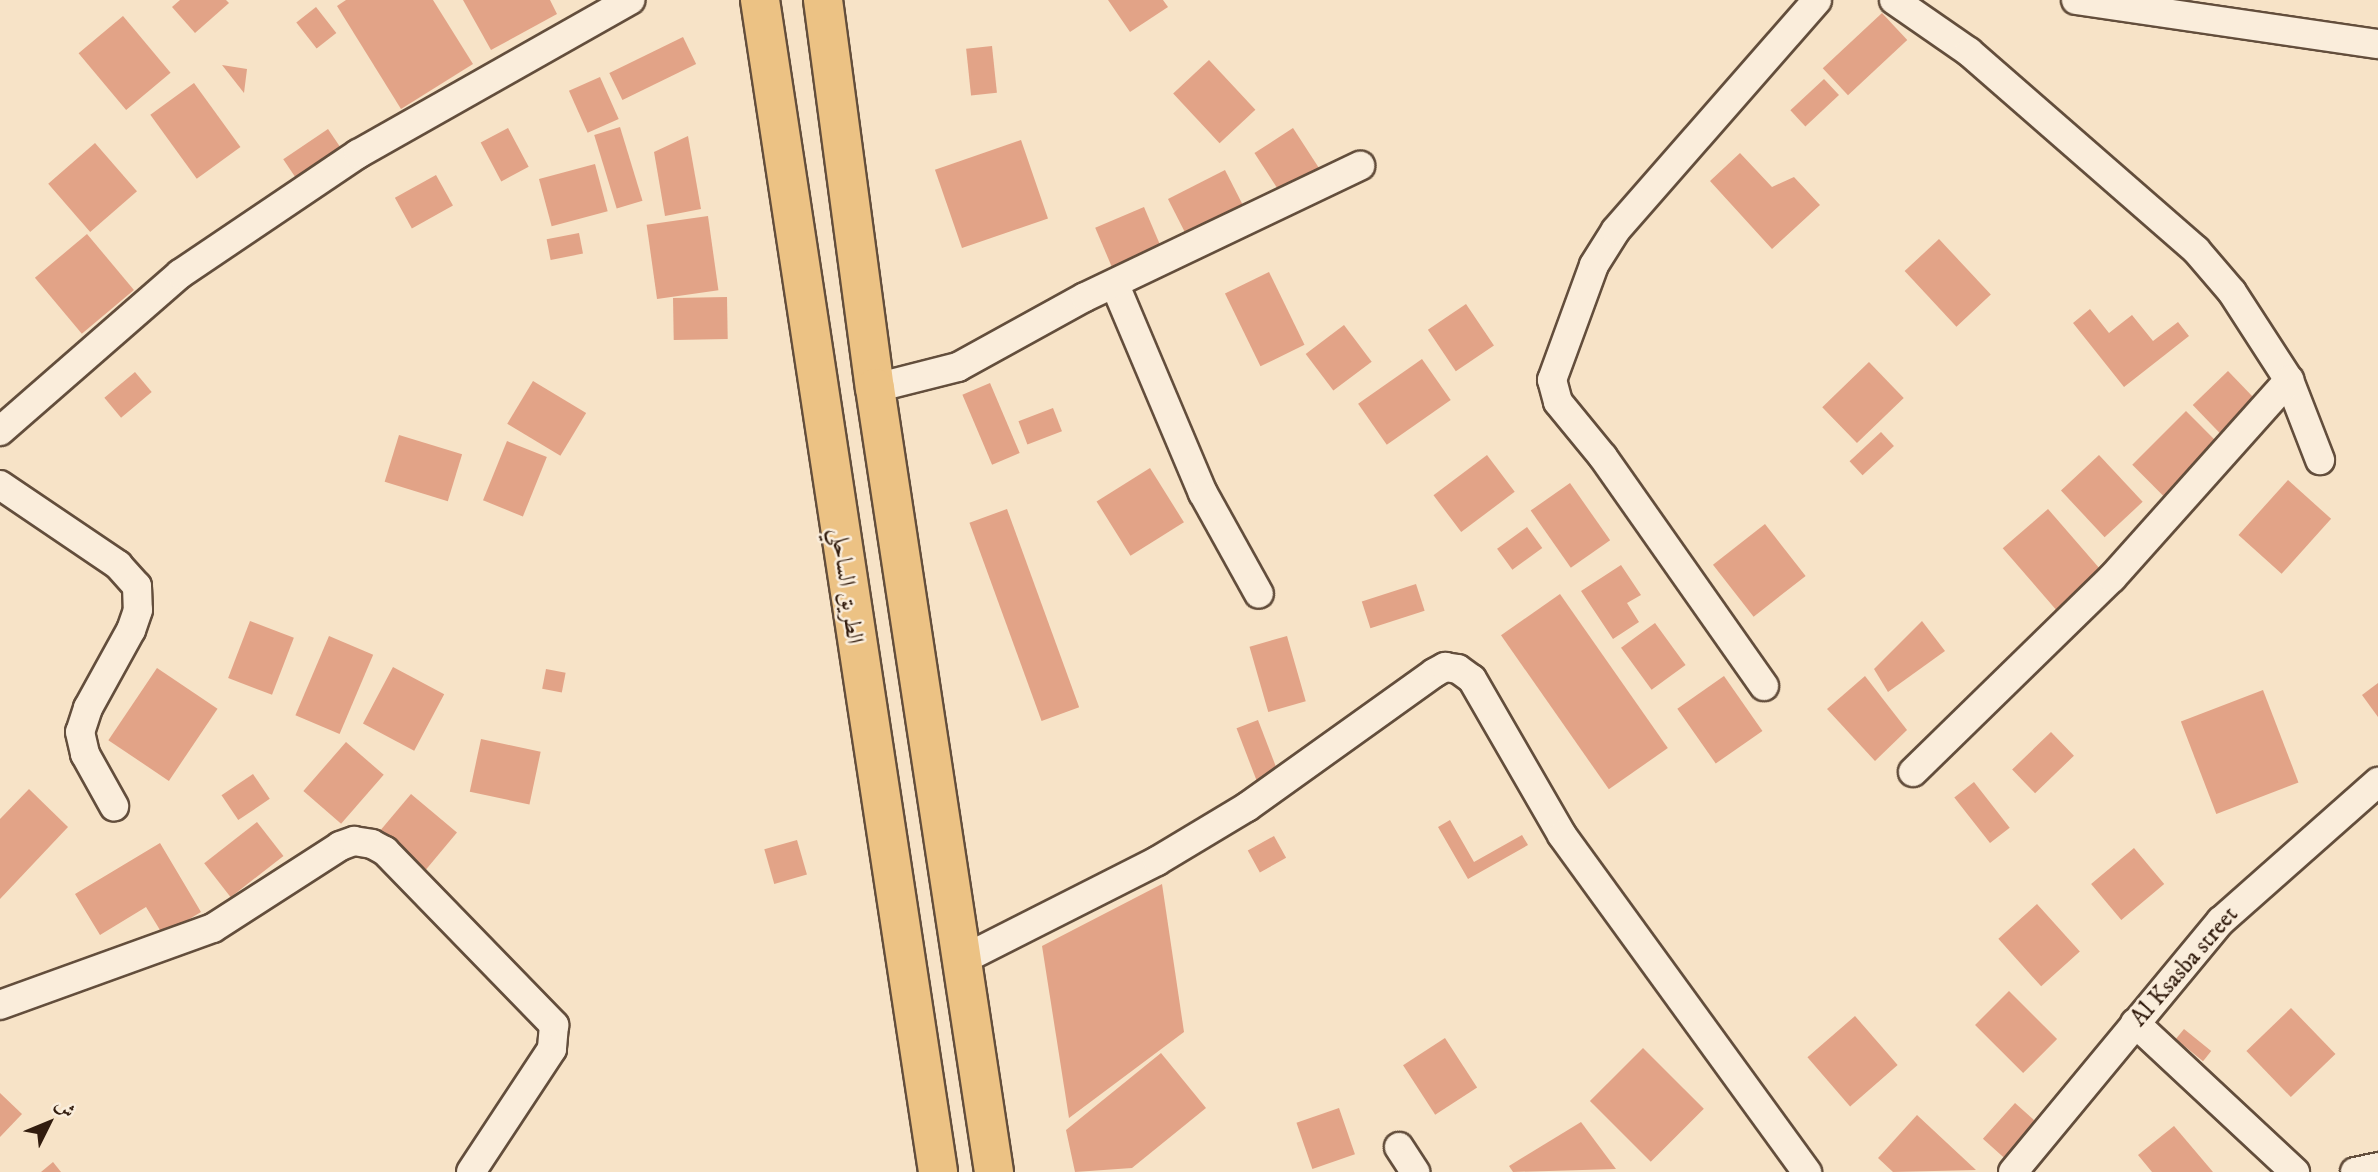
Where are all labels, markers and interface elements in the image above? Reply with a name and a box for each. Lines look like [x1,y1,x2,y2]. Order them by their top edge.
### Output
street label: الطريق الساحلي [824,526,868,646]
street label: Al Ksasba street [2125,901,2245,1033]
north arrow [14,1088,84,1158]
text: ش [50,1094,80,1123]

